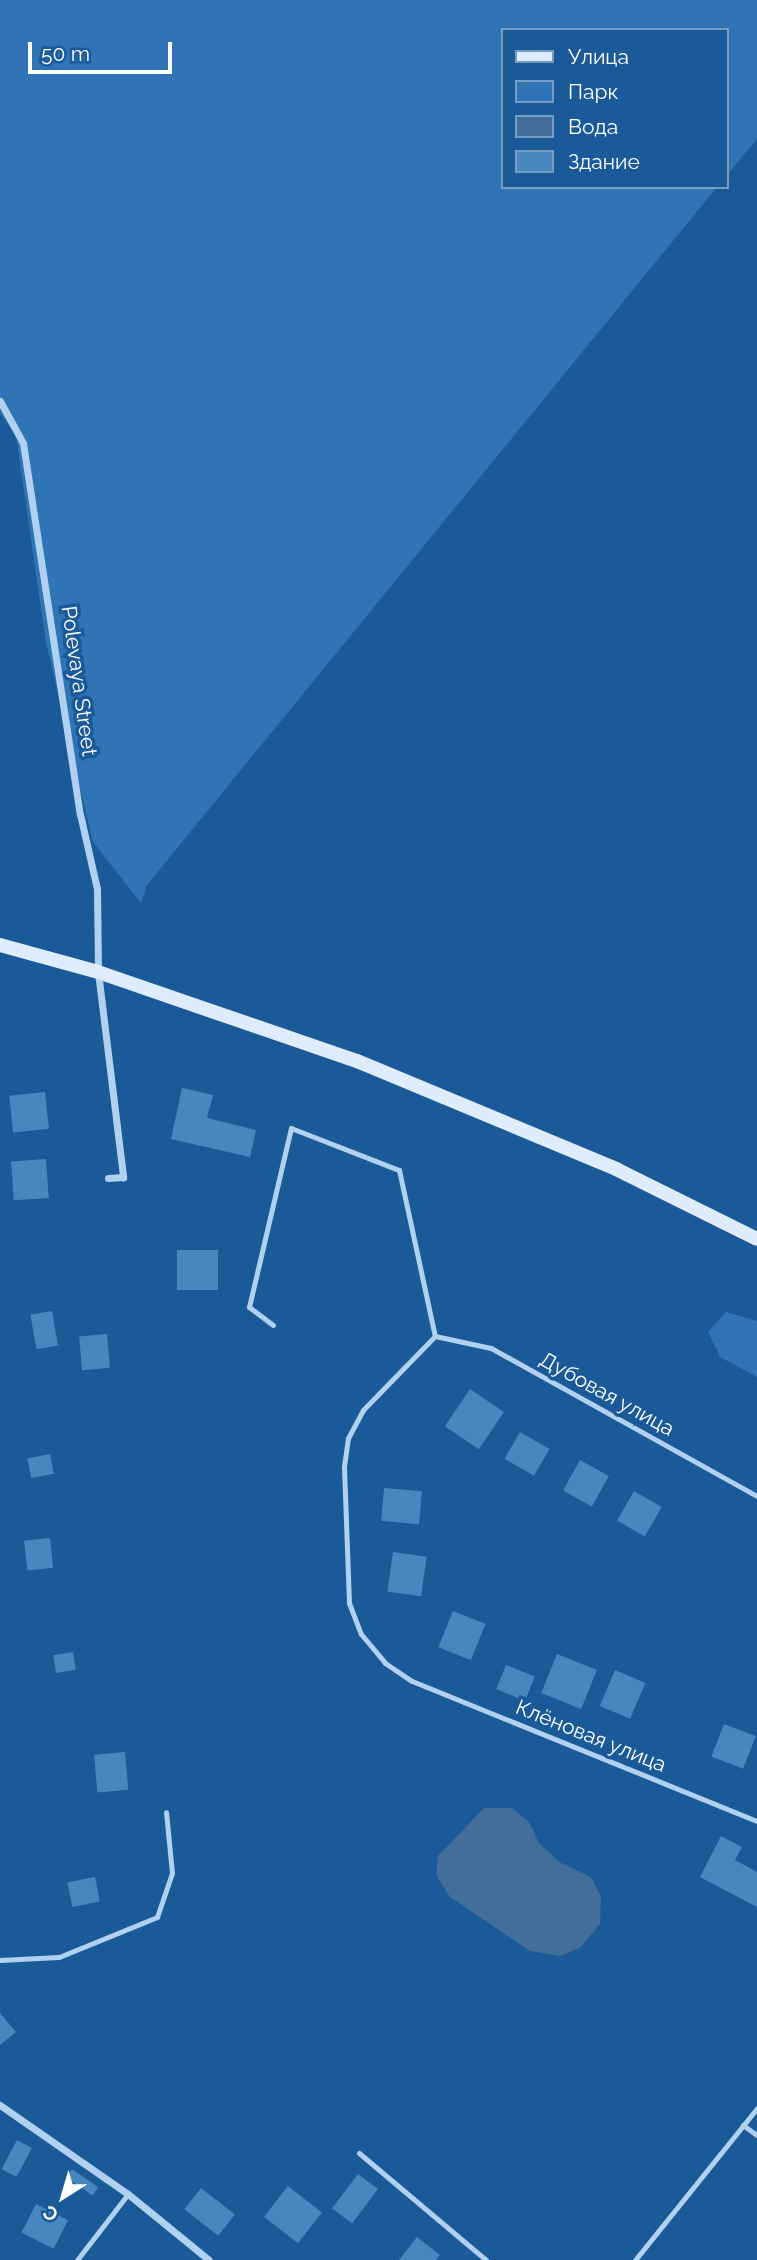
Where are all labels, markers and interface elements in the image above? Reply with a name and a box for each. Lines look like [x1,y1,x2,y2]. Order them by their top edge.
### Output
scale bar [32,28,175,72]
legend [502,28,729,189]
text: 50 m [41,41,90,66]
text: Улица [568,44,629,69]
text: Парк [568,79,618,104]
text: Вода [568,114,618,139]
text: Здание [568,149,640,174]
street label: Polevaya Street [56,604,102,758]
street label: Дубовая улица [535,1346,679,1442]
street label: Клёновая улица [512,1694,670,1778]
north arrow [28,2162,98,2232]
text: С [39,2201,62,2226]

